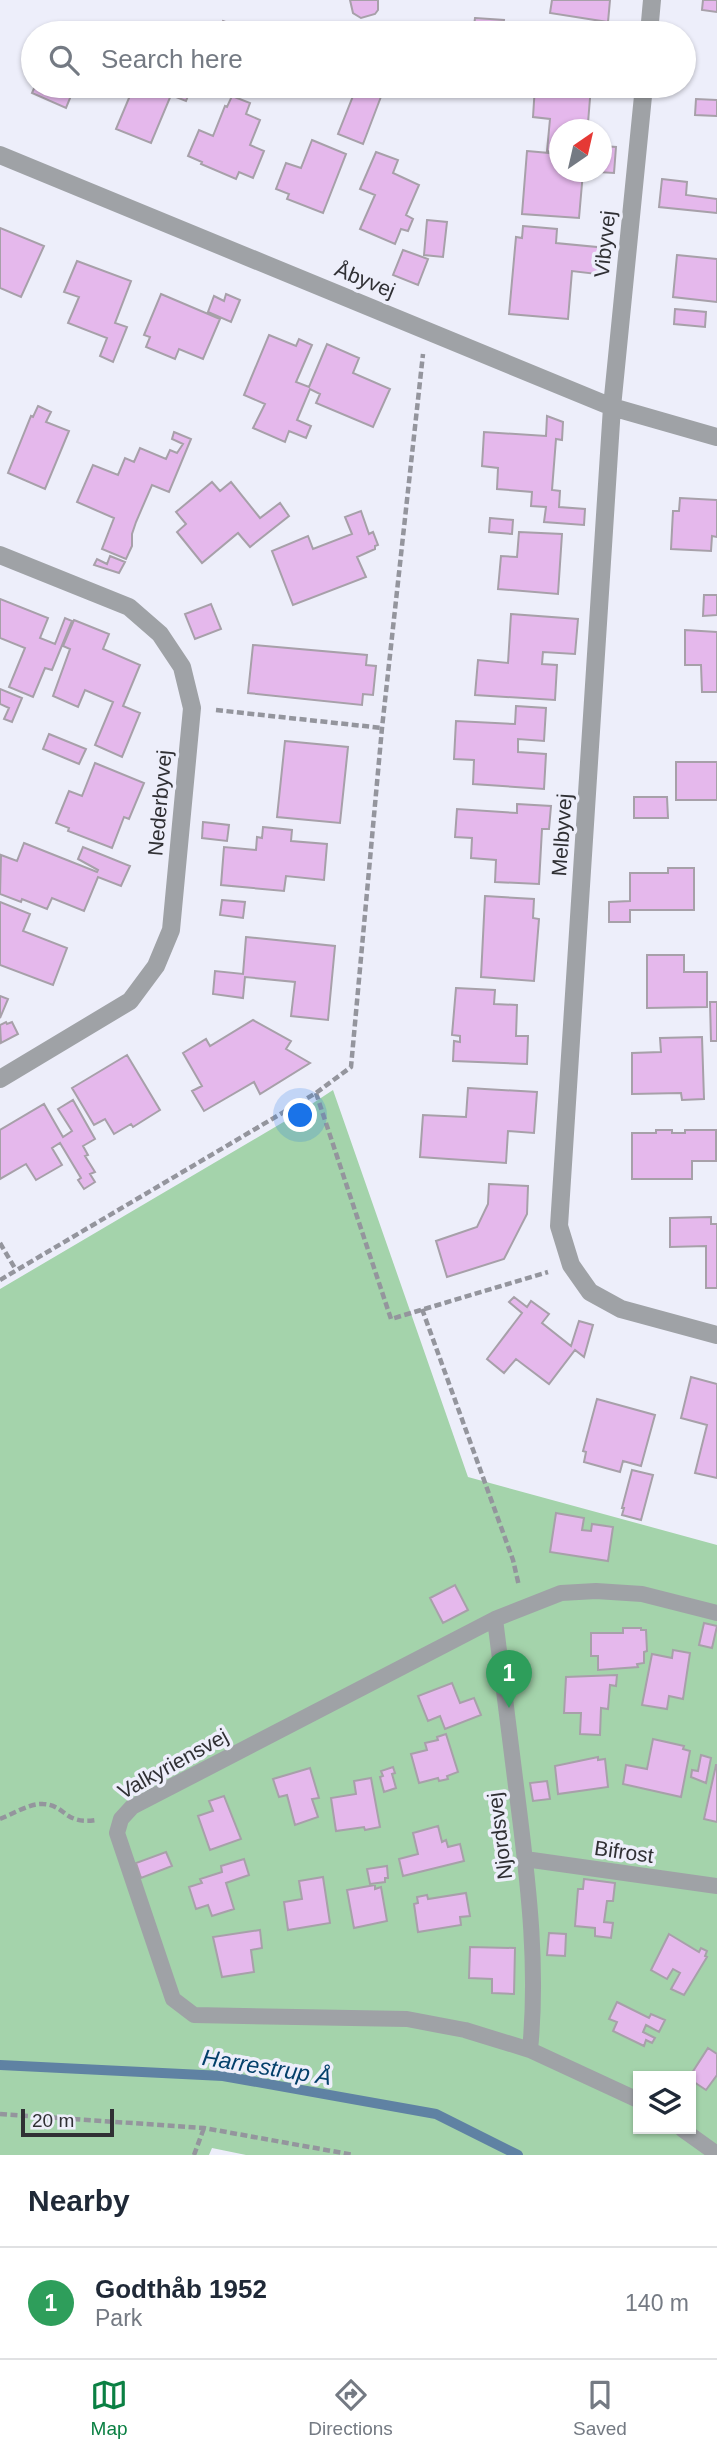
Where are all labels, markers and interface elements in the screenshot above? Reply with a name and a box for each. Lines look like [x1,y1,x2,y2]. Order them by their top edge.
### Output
search box [21,21,696,98]
icon: search [45,41,83,79]
text: Search here [101,44,243,74]
north arrow [549,119,612,182]
street label: Vibyvej [590,209,619,279]
street label: Åbyvej [332,257,399,302]
street label: Nederbyvej [143,749,176,857]
street label: Melbyvej [547,793,576,877]
your location [283,1098,317,1132]
pin: 1 [486,1650,532,1708]
street label: Valkyriensvej [114,1724,232,1803]
street label: Njordsvej [483,1791,516,1881]
street label: Bifrost [593,1836,655,1867]
water label: Harrestrup Å [201,2043,334,2090]
map controls [633,2071,696,2134]
button: layers [633,2071,696,2134]
scale bar [21,2106,114,2138]
text: 20 m [32,2110,74,2131]
text: Nearby [28,2184,130,2217]
text: Godthåb 1952 [95,2274,267,2304]
text: 1 [45,2290,57,2316]
text: 140 m [625,2290,689,2316]
text: Park [95,2305,142,2331]
tab: Map [90,2376,128,2440]
tab: Directions [308,2376,393,2440]
tab: Saved [573,2376,627,2440]

